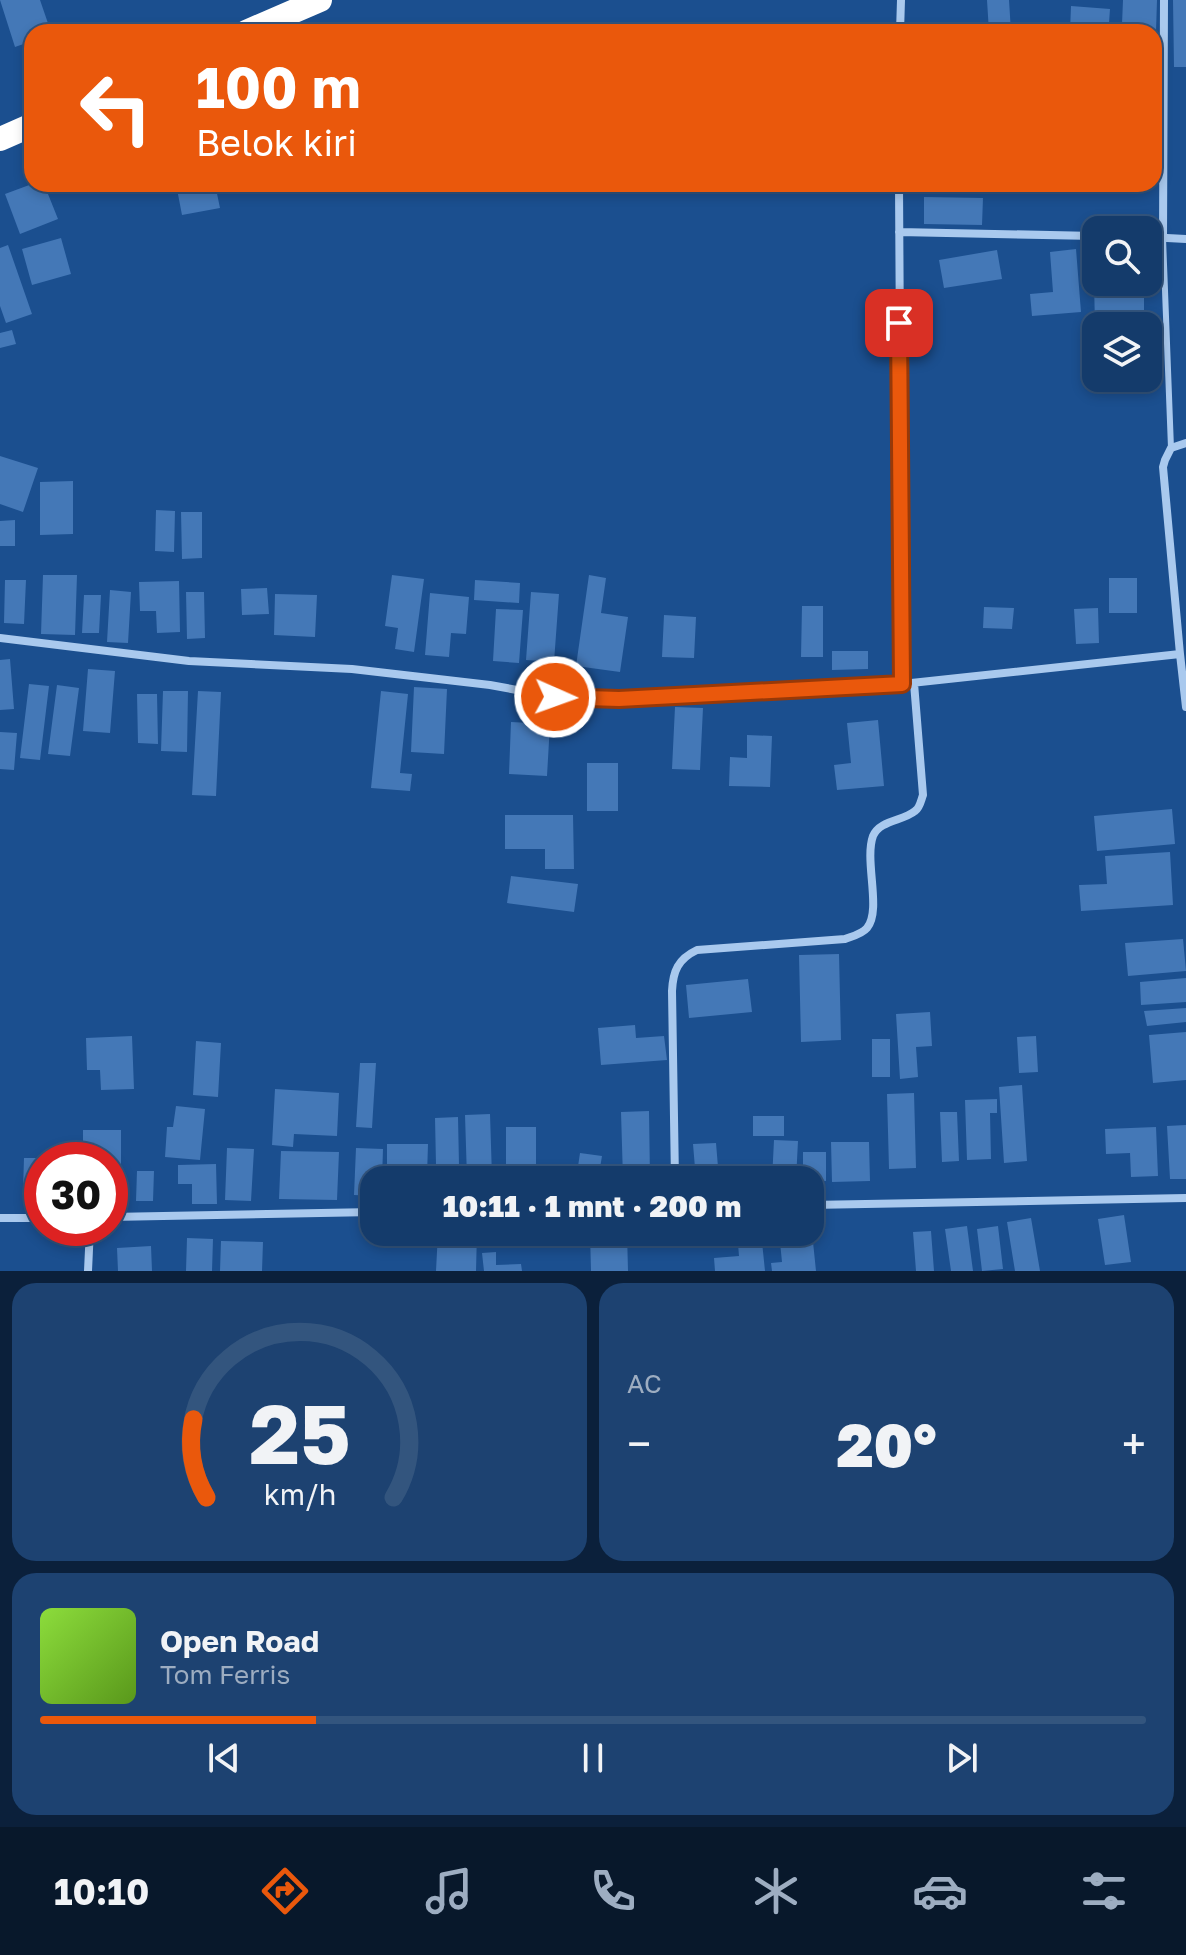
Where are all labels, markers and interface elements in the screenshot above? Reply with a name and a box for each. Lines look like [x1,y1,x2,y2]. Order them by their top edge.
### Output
text: 100 m [196,53,361,120]
icon: left [64,56,168,160]
text: Belok kiri [196,121,357,164]
map controls [1082,216,1162,392]
button: search [1082,216,1162,296]
pin [865,289,933,357]
icon: arrive [877,301,921,345]
button: layers [1082,312,1162,392]
position arrow [513,655,597,739]
speed limit sign: 30 [24,1142,128,1246]
text: 10:11 · 1 mnt · 200 m [443,1188,741,1224]
text: AC [627,1368,662,1399]
text: 25 [249,1382,350,1482]
text: 20° [836,1408,937,1480]
text: − [627,1417,651,1470]
text: + [1122,1417,1146,1470]
text: km/h [263,1477,336,1511]
text: Open Road [160,1623,319,1659]
text: Tom Ferris [160,1659,290,1690]
icon: previous [202,1736,246,1780]
icon: pause [571,1736,615,1780]
icon: next [940,1736,984,1780]
icon: directions [257,1863,313,1919]
icon: music [421,1863,477,1919]
icon: phone [585,1863,641,1919]
icon: climate [748,1863,804,1919]
icon: car [912,1863,968,1919]
icon: filters [1076,1863,1132,1919]
text: 10:10 [54,1870,149,1913]

